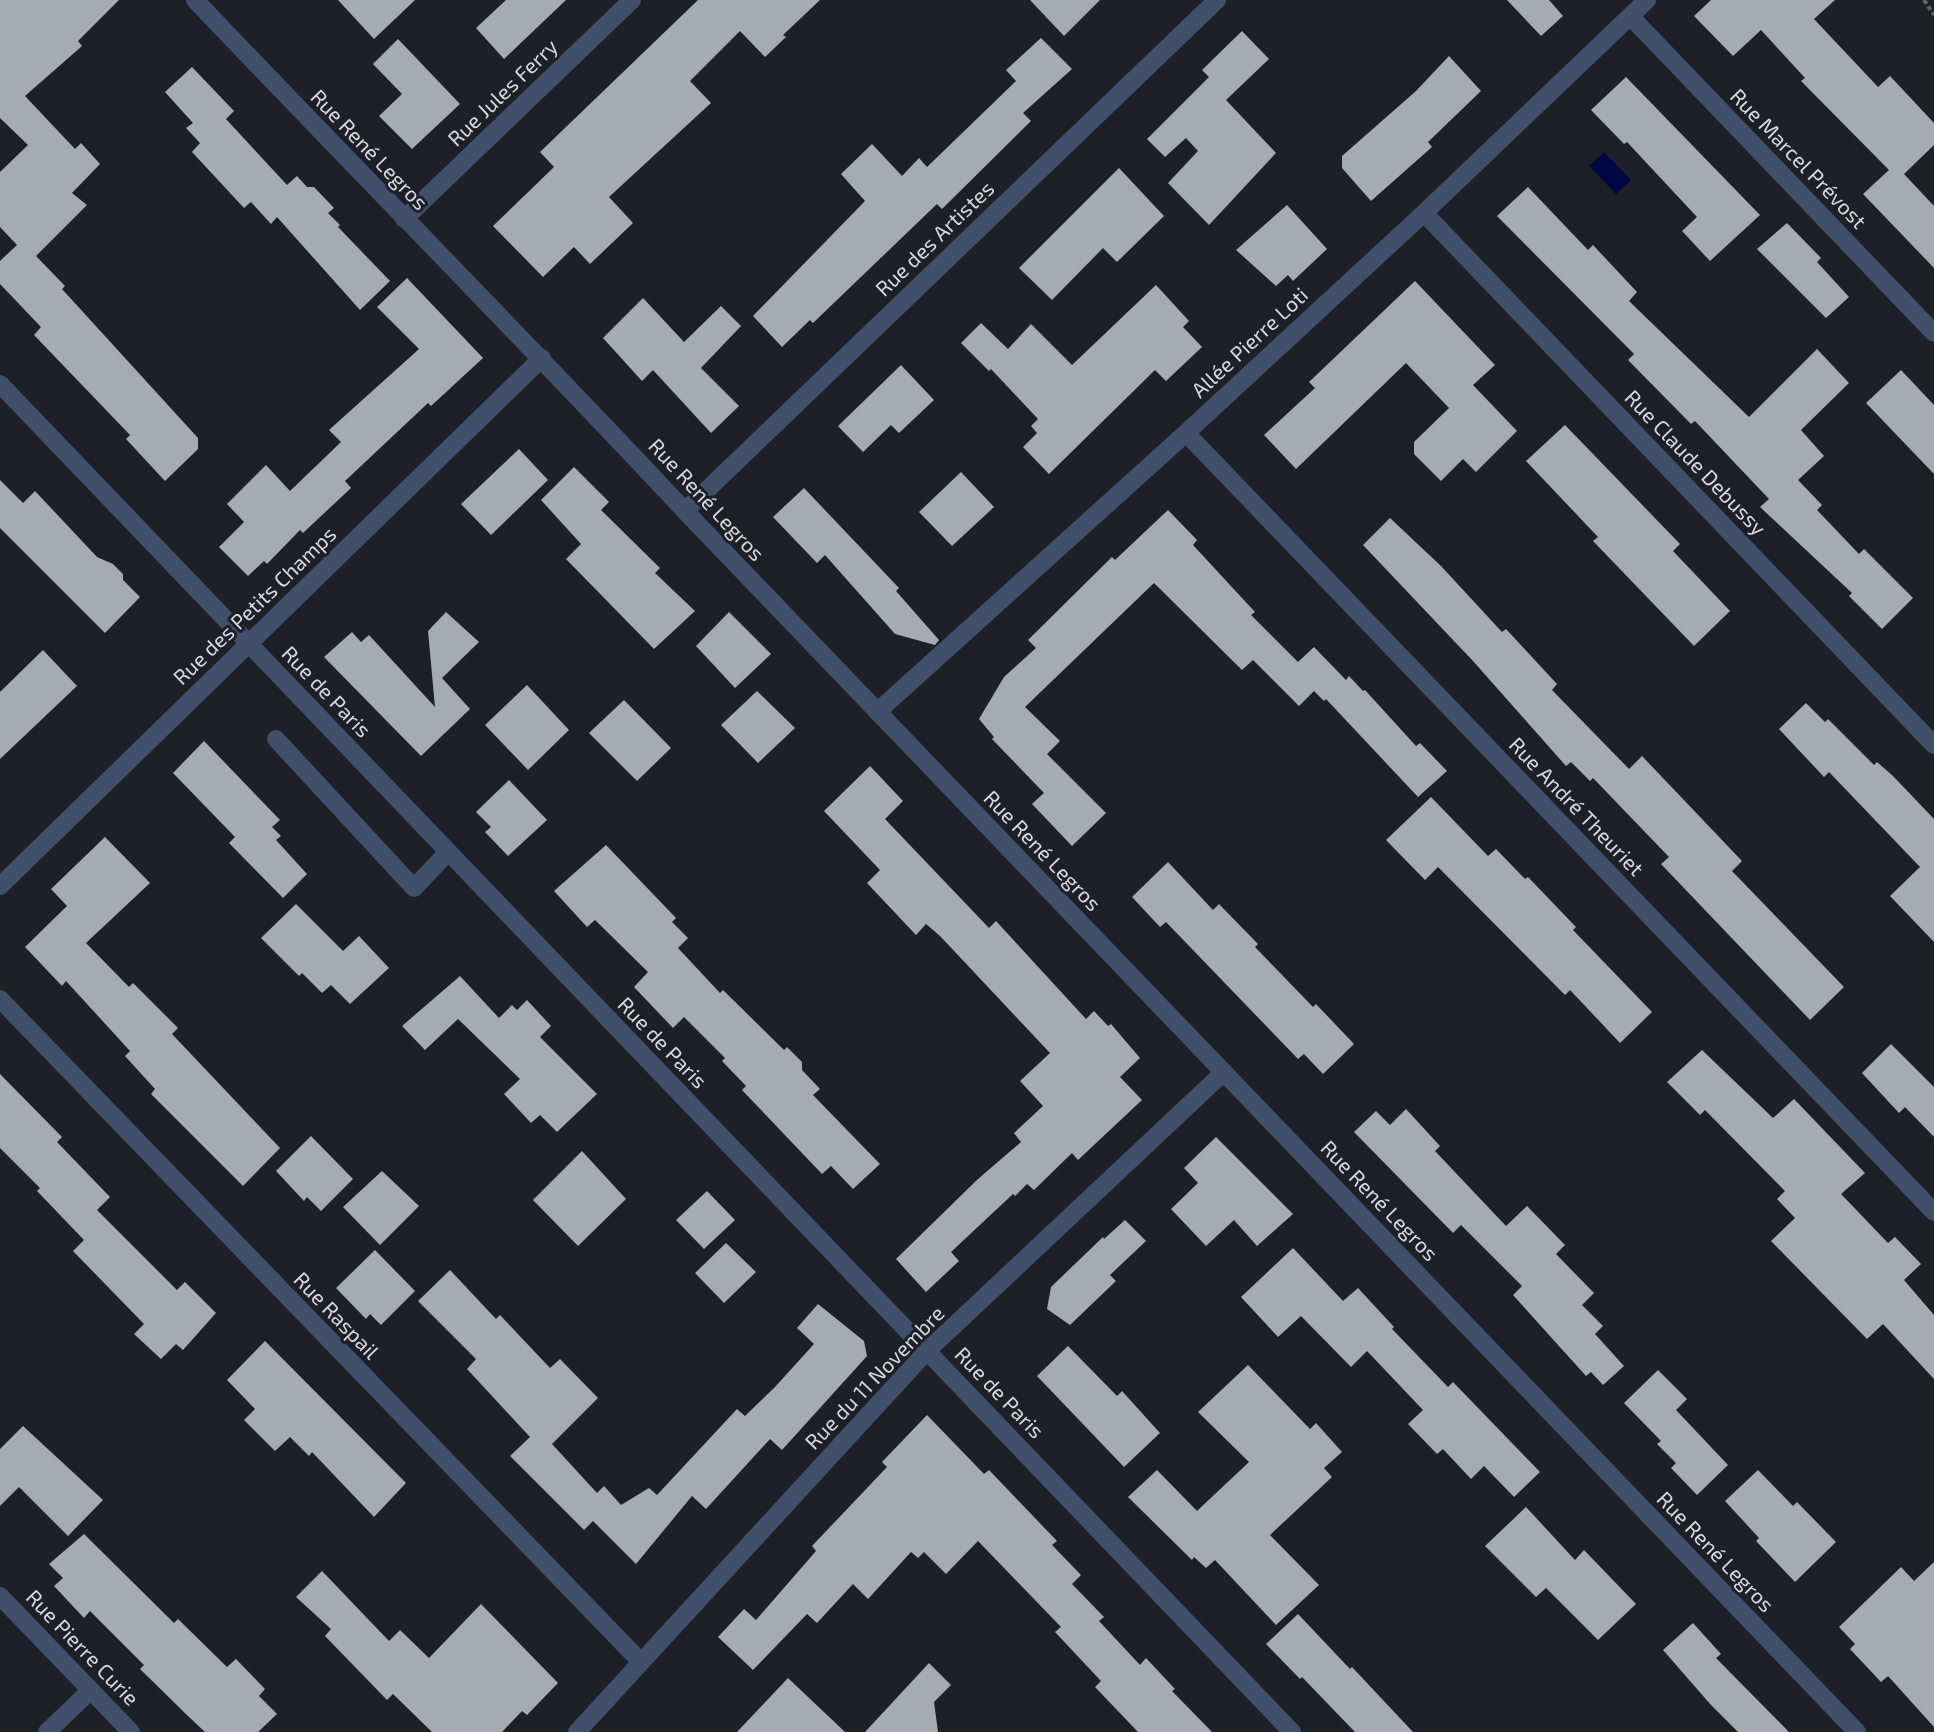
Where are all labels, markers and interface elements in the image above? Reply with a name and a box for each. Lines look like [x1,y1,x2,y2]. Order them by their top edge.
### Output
street label: Rue Jules Ferry [443,34,563,152]
street label: Rue Marcel Prévost [1725,84,1871,234]
street label: Rue René Legros [305,85,433,215]
street label: Rue des Artistes [871,176,999,302]
street label: Allée Pierre Loti [1187,283,1313,403]
street label: Rue Claude Debussy [1619,385,1771,541]
street label: Rue René Legros [643,434,769,566]
street label: Rue des Petits Champs [168,522,342,690]
street label: Rue de Paris [276,641,376,743]
street label: Rue André Theuriet [1503,732,1649,882]
street label: Rue René Legros [978,786,1106,916]
street label: Rue de Paris [612,992,712,1094]
street label: Rue René Legros [1315,1136,1443,1266]
street label: Rue Raspail [288,1267,384,1365]
street label: Rue du 11 Novembre [800,1301,950,1455]
street label: Rue de Paris [949,1342,1049,1444]
street label: Rue René Legros [1651,1487,1779,1617]
street label: Rue Pierre Curie [20,1585,144,1711]

